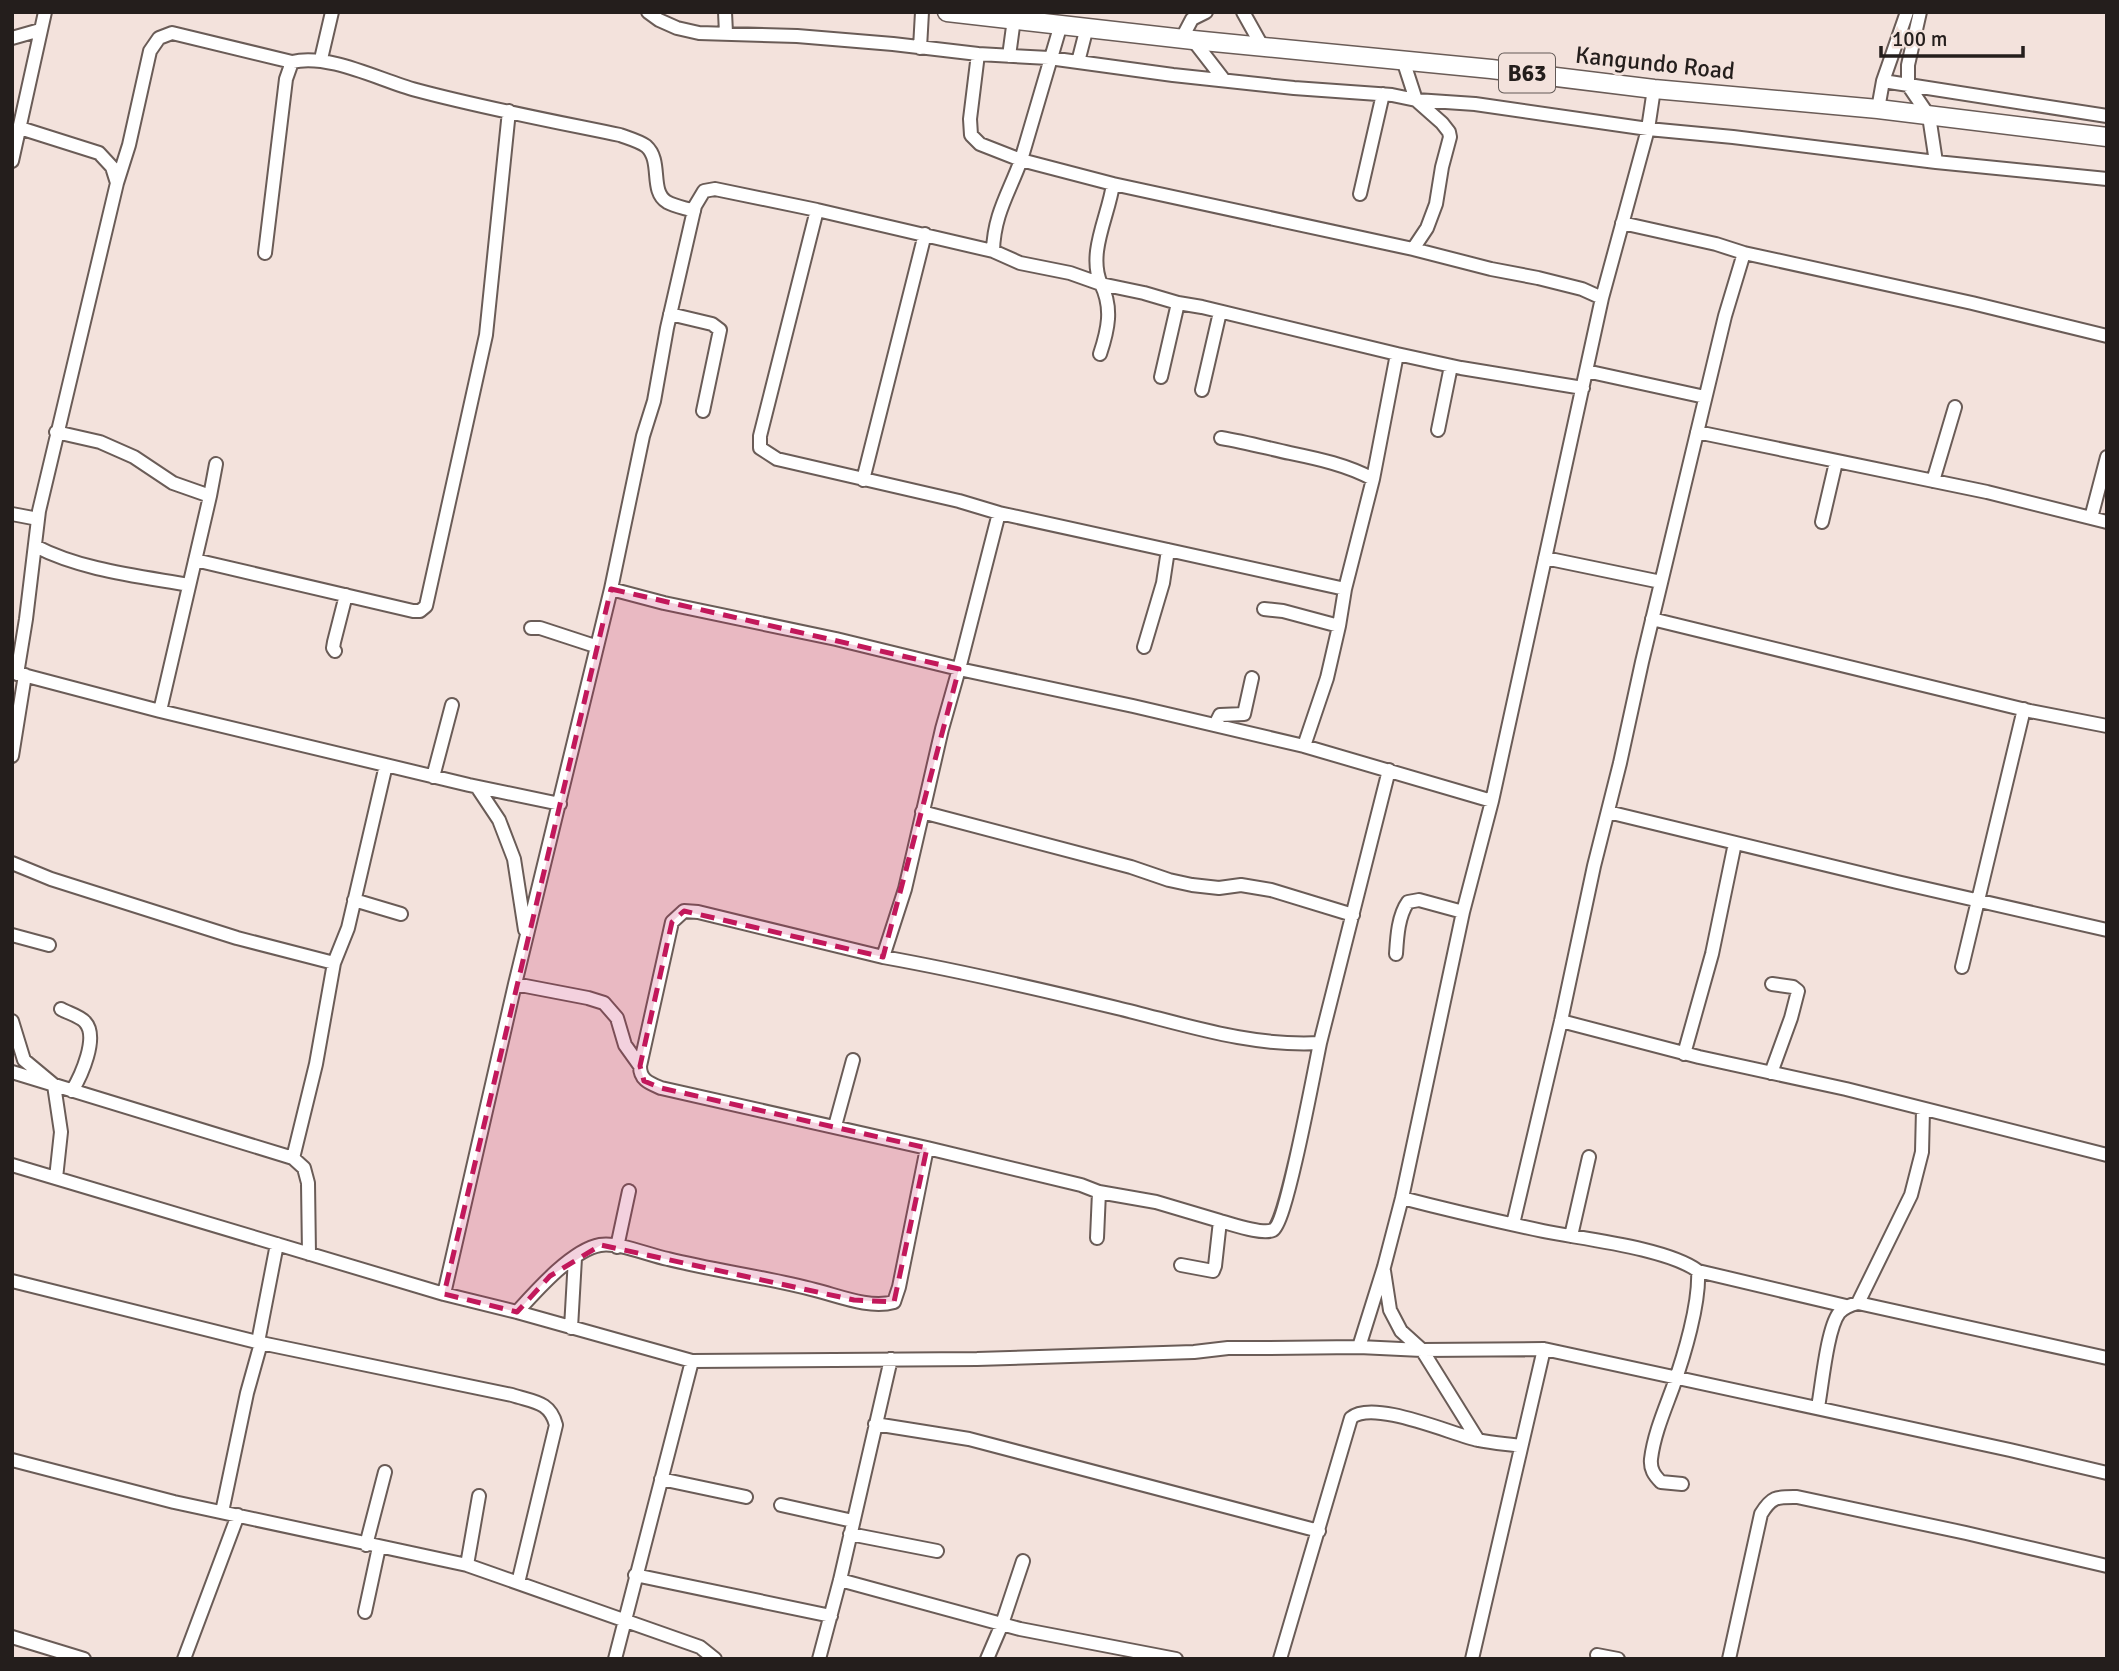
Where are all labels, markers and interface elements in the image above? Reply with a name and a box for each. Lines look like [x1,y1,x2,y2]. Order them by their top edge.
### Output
scale bar [1881,14,2023,58]
text: 100 m [1892,26,1947,52]
street label: Kangundo Road [1574,40,1736,86]
road number: B63 [1499,54,1555,92]

